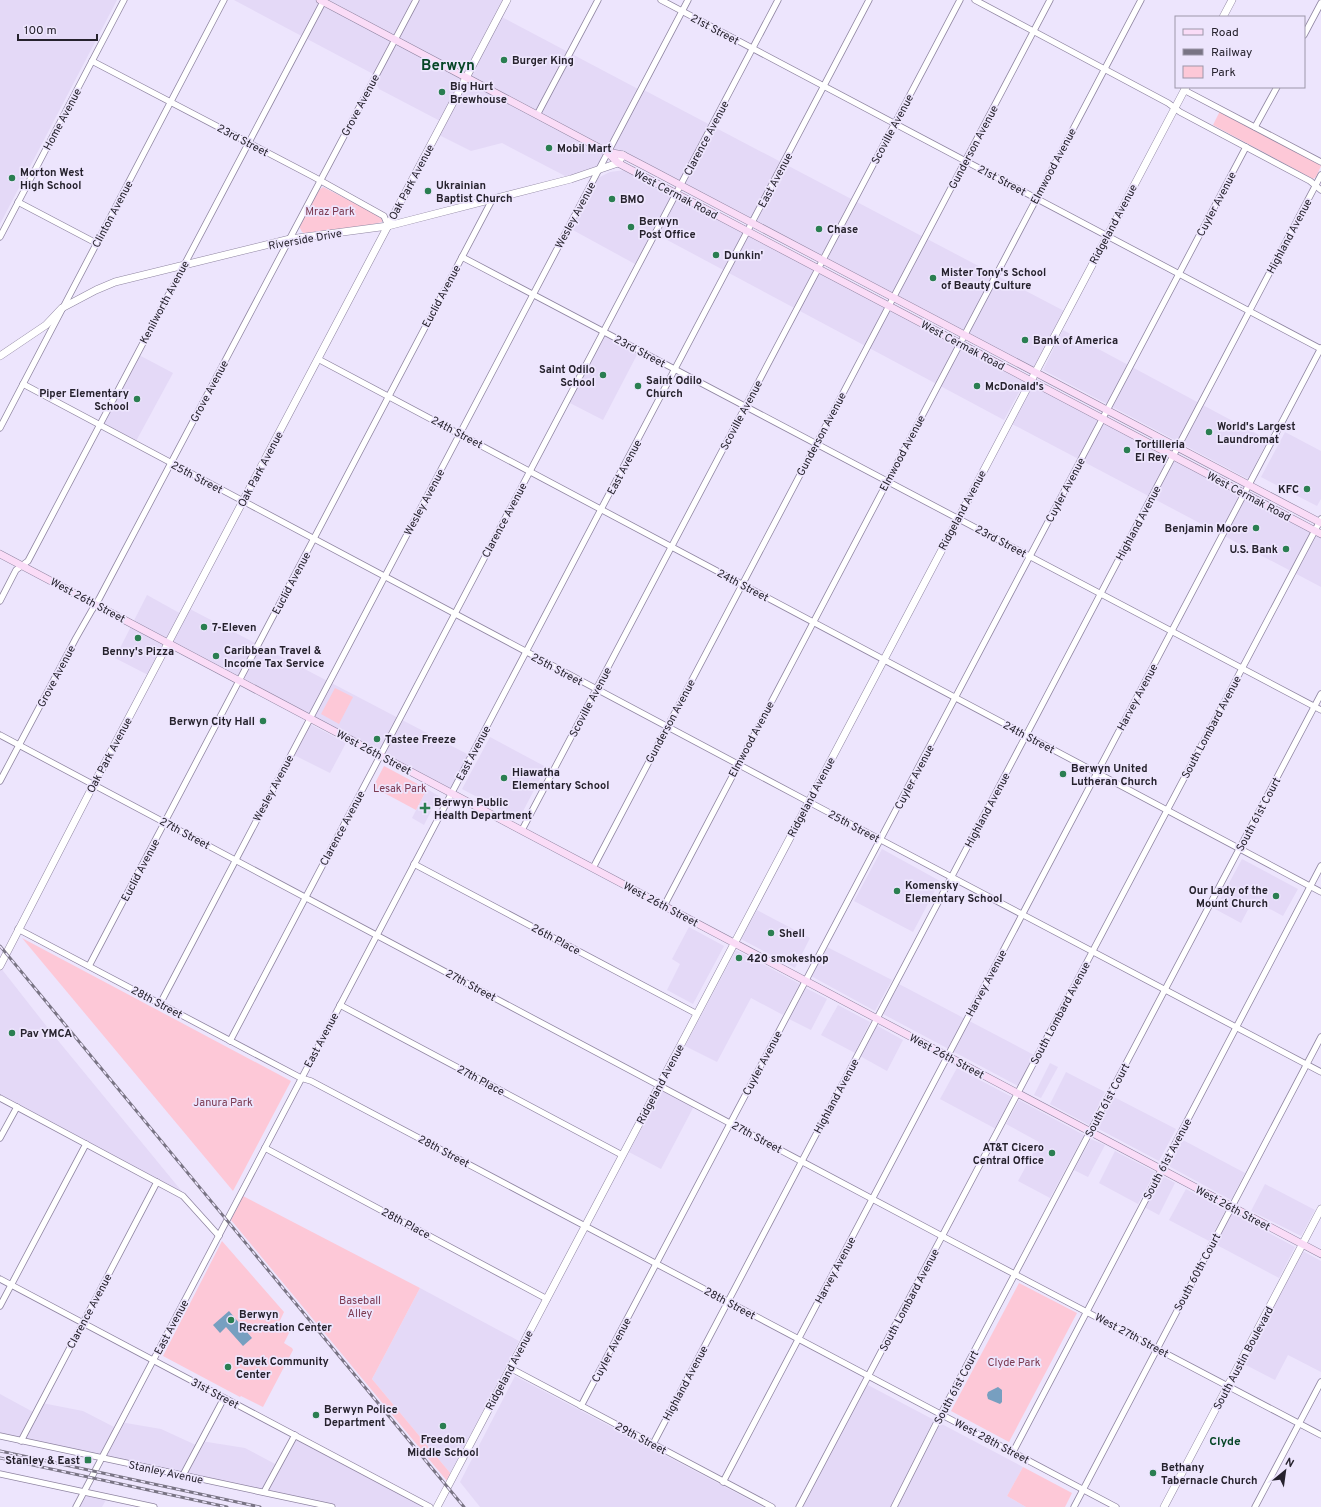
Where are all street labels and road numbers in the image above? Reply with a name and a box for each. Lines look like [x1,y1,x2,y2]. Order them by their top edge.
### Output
street label: 21st Street [688,11,741,48]
street label: Grove Avenue [339,72,383,139]
street label: Home Avenue [41,86,85,153]
street label: Scoville Avenue [869,92,917,167]
street label: Clarence Avenue [681,99,733,178]
street label: Gunderson Avenue [946,103,1002,192]
street label: 23rd Street [214,121,271,160]
street label: Elmwood Avenue [1028,126,1080,207]
street label: Oak Park Avenue [386,142,438,223]
street label: East Avenue [756,150,796,210]
street label: 21st Street [975,162,1028,199]
street label: West Cermak Road [631,167,720,223]
street label: Cuyler Avenue [1194,170,1240,239]
street label: Clinton Avenue [89,178,136,250]
street label: Wesley Avenue [552,180,599,251]
street label: Ridgeland Avenue [1087,182,1141,267]
street label: Highland Avenue [1264,196,1316,276]
street label: Riverside Drive [267,227,343,253]
street label: Kenilworth Avenue [137,258,193,346]
street label: Euclid Avenue [420,263,464,330]
street label: West Cermak Road [918,318,1007,374]
street label: 23rd Street [611,332,668,371]
street label: Grove Avenue [188,358,232,425]
street label: Scoville Avenue [718,378,766,453]
street label: Gunderson Avenue [794,390,850,479]
street label: 24th Street [428,413,485,452]
street label: Elmwood Avenue [877,413,929,494]
street label: Oak Park Avenue [235,429,287,510]
street label: East Avenue [605,437,645,497]
street label: Cuyler Avenue [1043,456,1089,525]
street label: 25th Street [168,458,225,497]
street label: Wesley Avenue [401,467,448,538]
street label: Ridgeland Avenue [936,468,990,553]
street label: West Cermak Road [1204,469,1293,525]
street label: Clarence Avenue [479,481,531,560]
street label: Highland Avenue [1113,483,1165,563]
street label: 23rd Street [972,522,1029,561]
street label: Euclid Avenue [270,550,314,617]
street label: 24th Street [714,566,771,605]
street label: West 26th Street [48,575,127,627]
street label: Grove Avenue [35,643,79,710]
street label: 25th Street [528,650,585,689]
street label: Harvey Avenue [1114,662,1161,733]
street label: Scoville Avenue [567,665,615,740]
street label: South Lombard Avenue [1179,674,1245,781]
street label: Gunderson Avenue [643,677,699,766]
street label: Elmwood Avenue [726,699,778,780]
street label: Oak Park Avenue [84,715,136,796]
street label: 24th Street [1000,718,1057,757]
street label: East Avenue [454,723,494,783]
street label: West 26th Street [334,727,413,779]
street label: Cuyler Avenue [892,743,938,812]
street label: Wesley Avenue [250,753,297,824]
street label: Ridgeland Avenue [785,755,839,840]
street label: Highland Avenue [962,770,1014,850]
street label: South 61st Court [1233,775,1284,854]
street label: Clarence Avenue [317,789,369,868]
street label: 25th Street [825,807,882,846]
street label: 27th Street [157,815,212,853]
street label: Euclid Avenue [119,837,163,904]
street label: West 26th Street [621,879,700,931]
street label: 26th Place [529,921,582,959]
street label: Harvey Avenue [963,948,1010,1019]
street label: South Lombard Avenue [1028,960,1094,1067]
street label: 27th Street [443,967,498,1005]
street label: 28th Street [128,983,185,1022]
street label: East Avenue [302,1010,342,1070]
street label: Cuyler Avenue [740,1029,786,1098]
street label: West 26th Street [907,1031,986,1083]
street label: Ridgeland Avenue [634,1042,688,1127]
street label: Highland Avenue [811,1056,863,1136]
street label: South 61st Court [1082,1061,1133,1140]
street label: 27th Place [454,1062,507,1099]
street label: South 61st Avenue [1141,1116,1195,1202]
street label: 27th Street [729,1119,784,1157]
street label: 28th Street [415,1132,472,1171]
street label: West 26th Street [1193,1183,1272,1235]
street label: 28th Place [379,1205,432,1243]
street label: South 60th Court [1172,1231,1224,1314]
street label: Harvey Avenue [812,1235,859,1306]
street label: South Lombard Avenue [877,1247,943,1354]
street label: Clarence Avenue [64,1272,116,1351]
street label: 28th Street [701,1284,758,1323]
street label: East Avenue [152,1297,192,1357]
street label: South Austin Boulevard [1211,1304,1277,1412]
street label: West 27th Street [1092,1311,1171,1361]
street label: Cuyler Avenue [589,1316,635,1385]
street label: Ridgeland Avenue [483,1328,537,1413]
street label: Highland Avenue [660,1343,712,1423]
street label: South 61st Court [931,1348,982,1427]
street label: 31st Street [188,1375,241,1412]
street label: West 28th Street [952,1416,1031,1468]
street label: 29th Street [612,1419,669,1458]
street label: Stanley Avenue [127,1458,204,1488]

